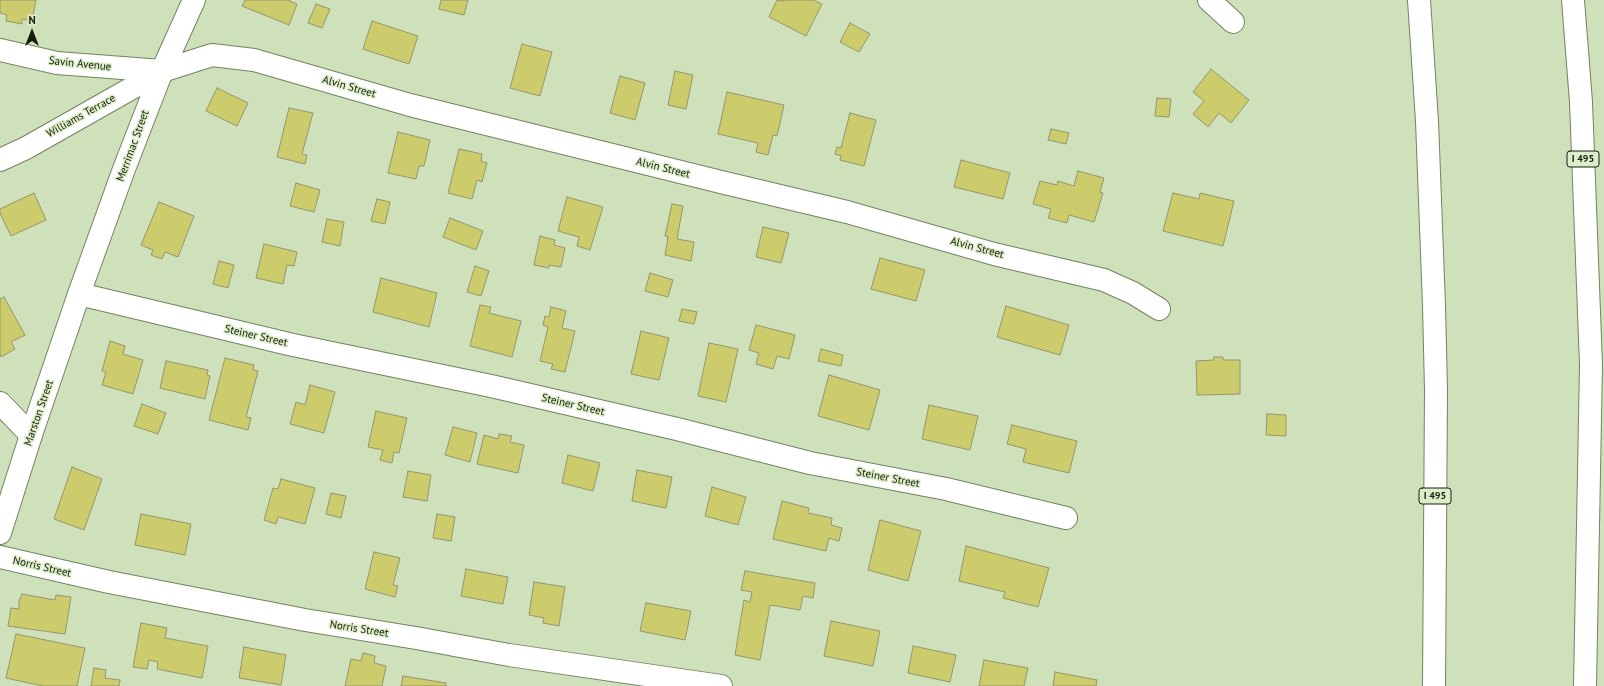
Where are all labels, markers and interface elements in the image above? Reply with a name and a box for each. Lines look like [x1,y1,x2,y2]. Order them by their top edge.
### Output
north arrow [12,12,52,52]
text: N [28,13,36,27]
street label: Savin Avenue [48,54,112,74]
street label: Alvin Street [321,73,377,101]
street label: Williams Terrace [44,92,118,140]
street label: Merrimac Street [114,108,152,184]
road number: I 495 [1567,151,1599,167]
street label: Alvin Street [635,155,691,181]
street label: Alvin Street [949,235,1005,261]
street label: Steiner Street [223,322,289,350]
street label: Marston Street [22,378,56,448]
street label: Steiner Street [540,391,606,419]
street label: Steiner Street [855,465,921,491]
road number: I 495 [1419,488,1451,504]
street label: Norris Street [12,554,72,580]
street label: Norris Street [329,618,389,640]

